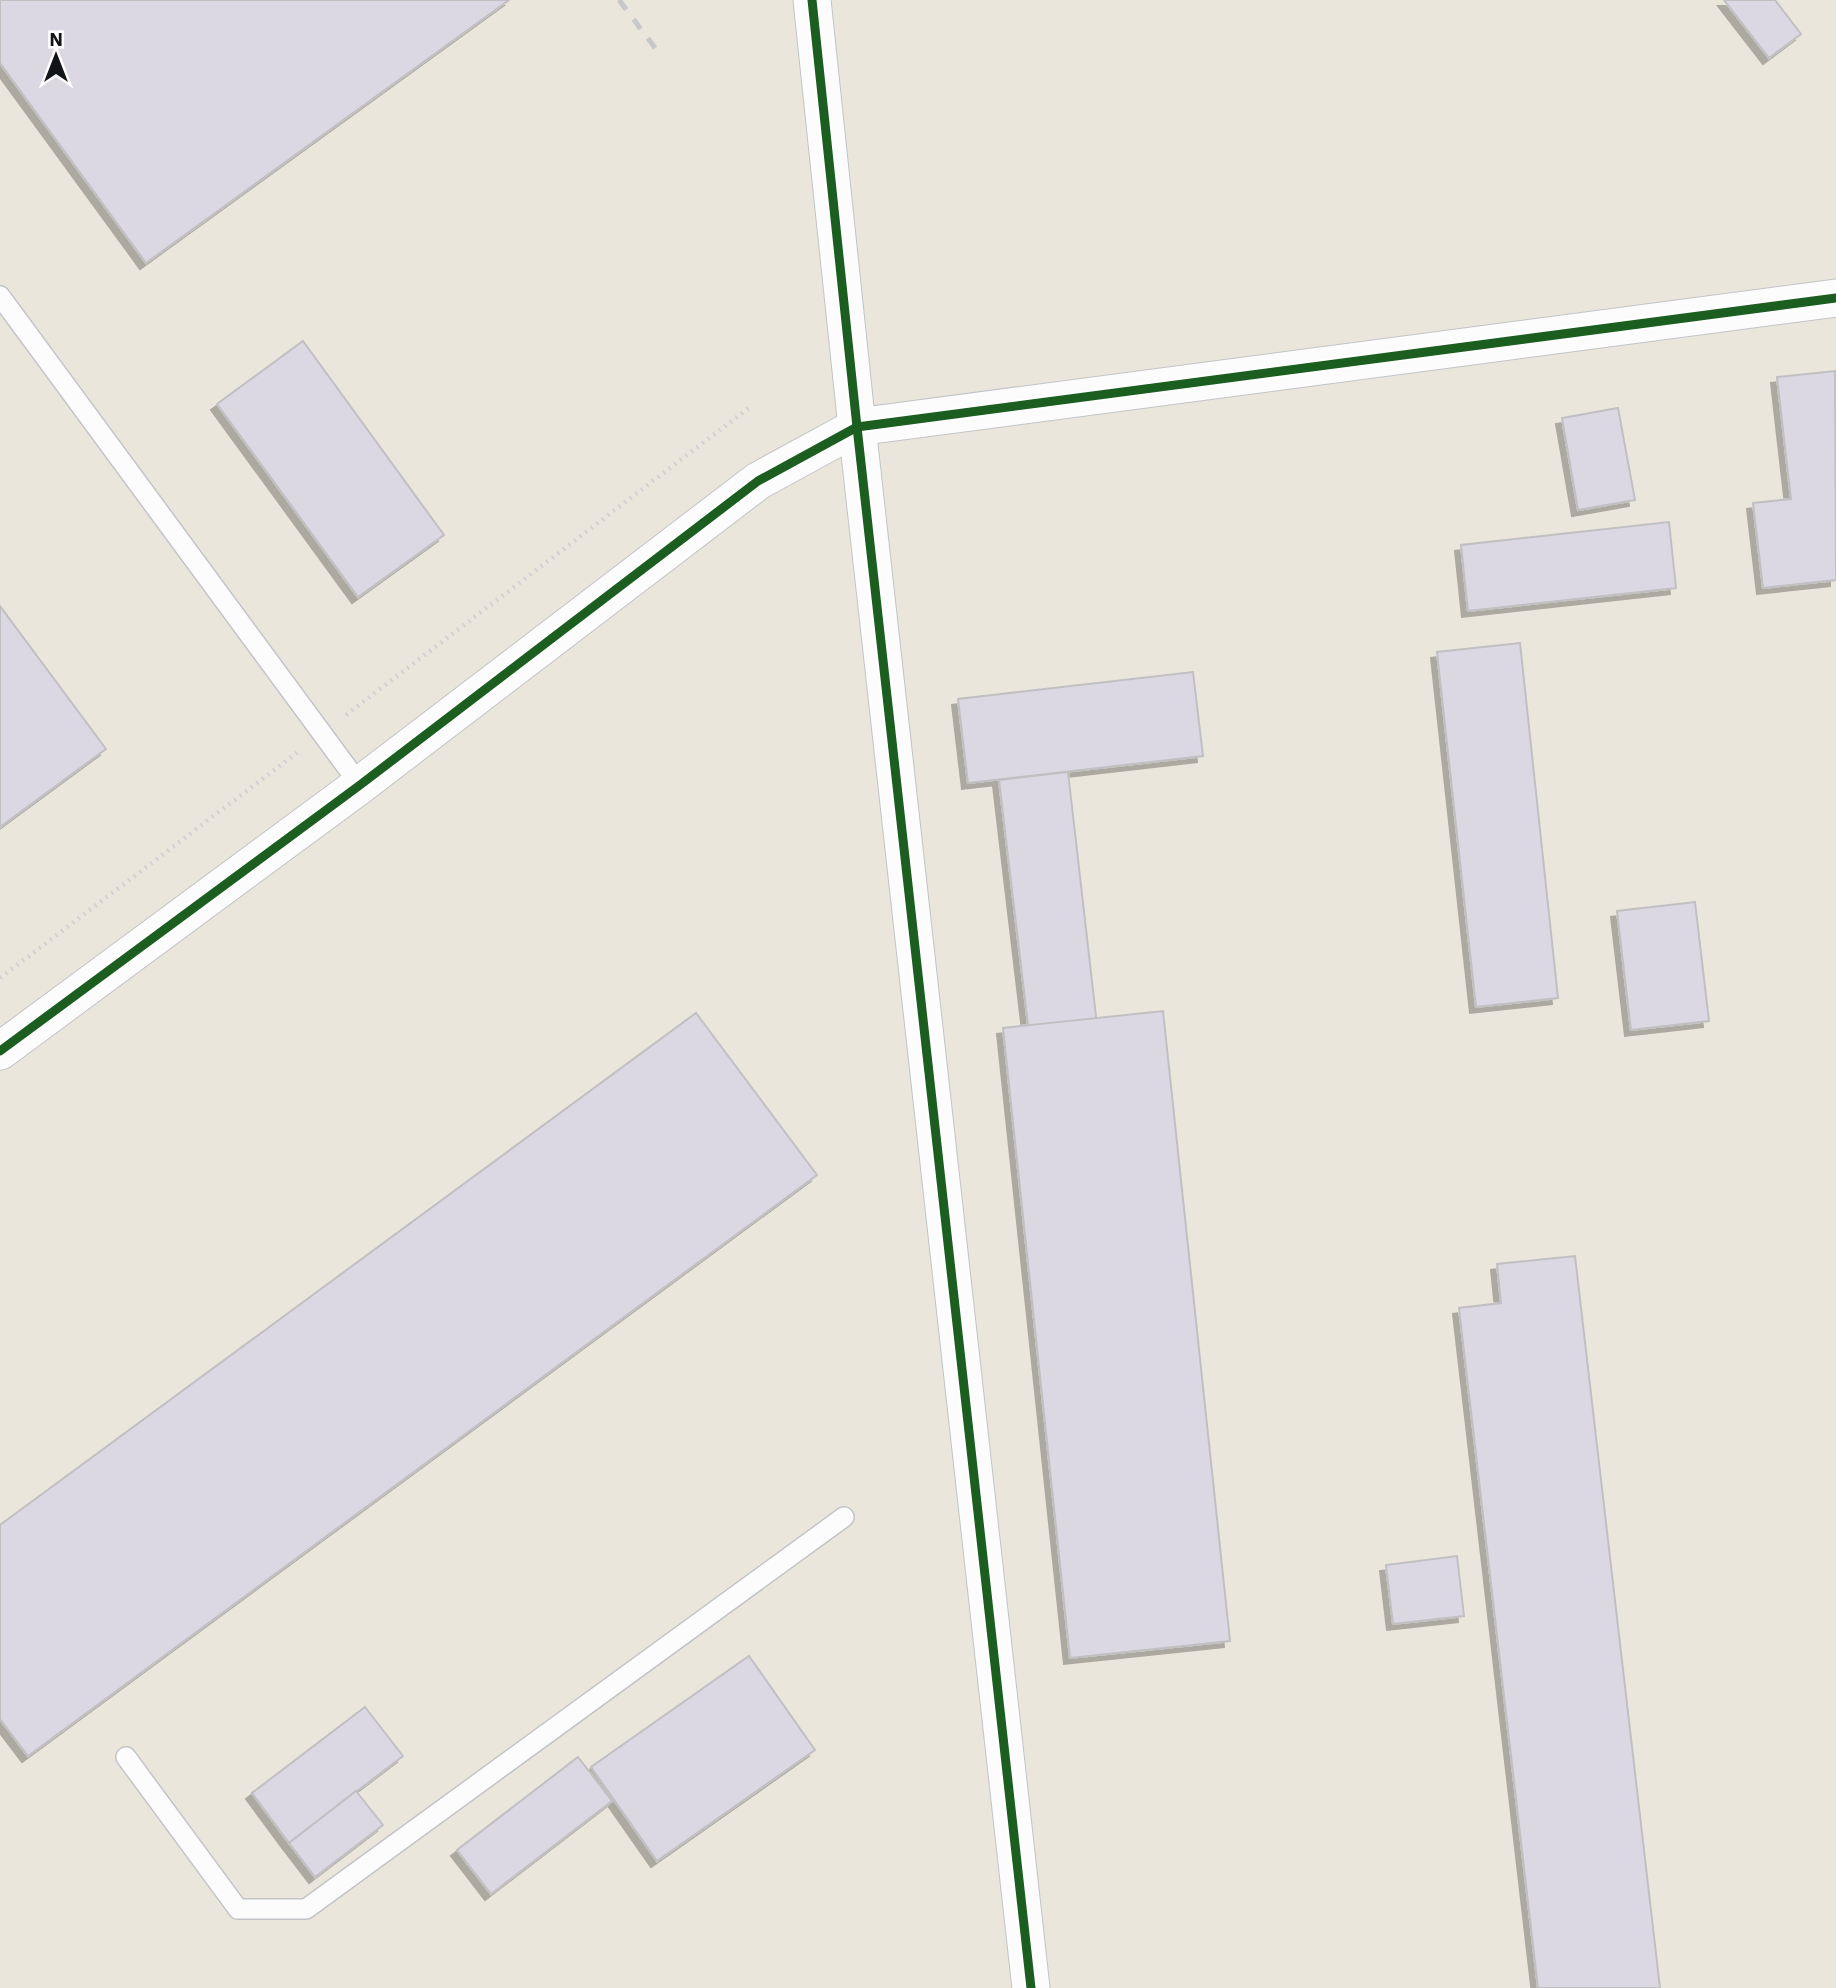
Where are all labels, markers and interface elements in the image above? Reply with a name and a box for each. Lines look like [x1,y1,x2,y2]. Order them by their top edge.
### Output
north arrow [21,21,91,91]
text: N [49,27,63,51]

